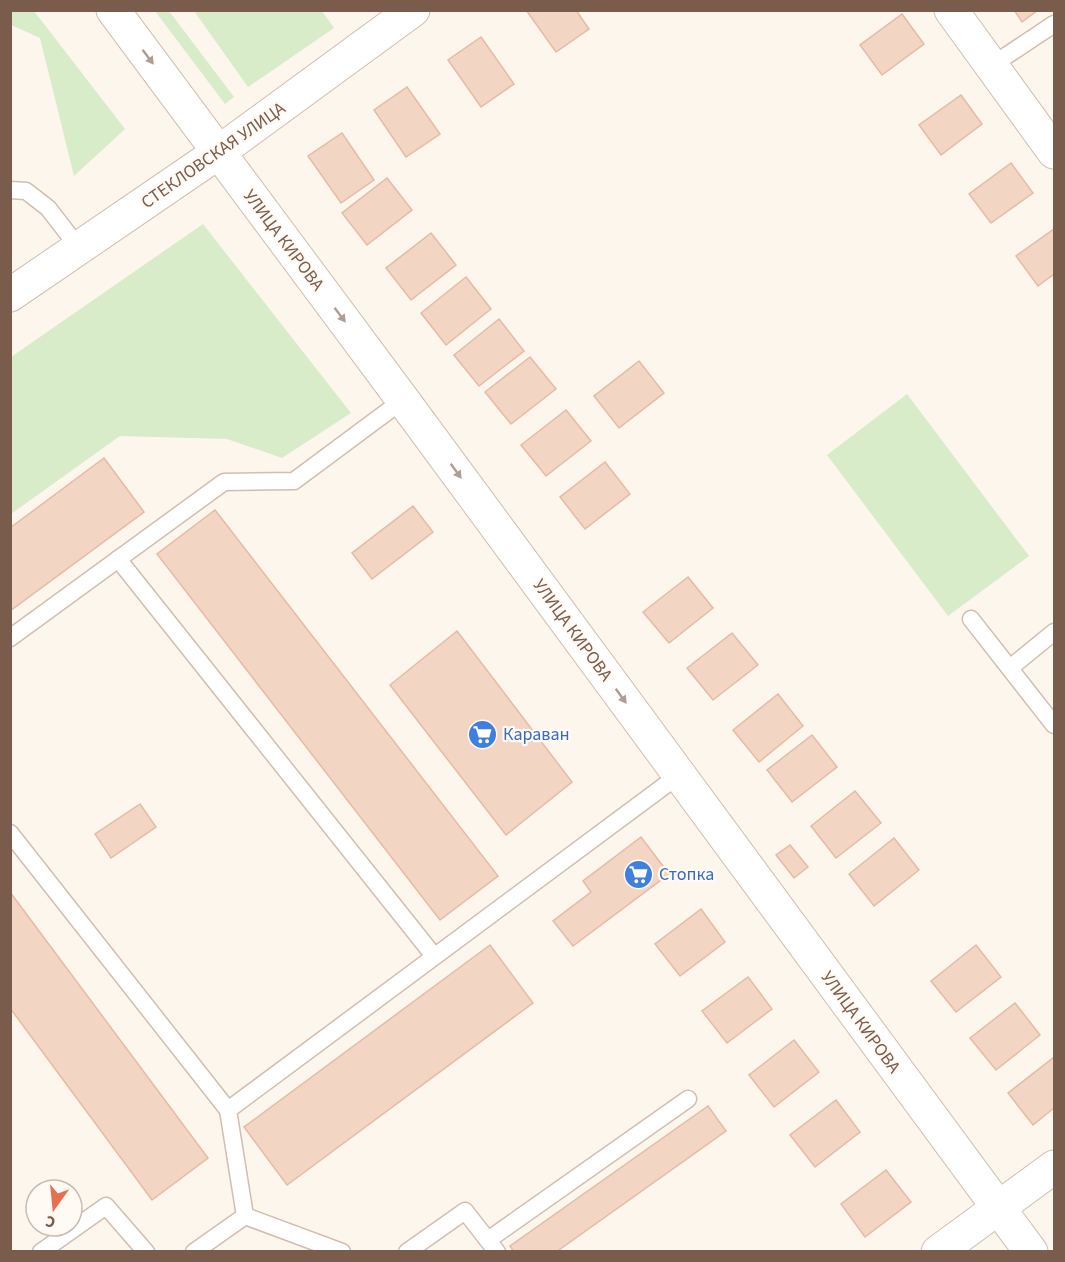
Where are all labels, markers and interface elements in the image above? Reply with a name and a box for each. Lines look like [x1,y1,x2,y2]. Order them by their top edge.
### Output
one-way arrow [141,50,153,65]
street label: СТЕКЛОВСКАЯ УЛИЦА [136,96,291,215]
street label: УЛИЦА КИРОВА [237,184,330,296]
one-way arrow [333,307,345,322]
one-way arrow [450,463,462,479]
street label: УЛИЦА КИРОВА [527,574,618,687]
one-way arrow [615,688,627,704]
supermarket icon: Караван [466,718,498,750]
place label: Караван [503,722,570,747]
supermarket icon: Стопка [622,858,654,890]
place label: Стопка [659,862,714,887]
street label: УЛИЦА КИРОВА [815,966,906,1079]
north arrow [24,1178,84,1238]
text: С [43,1210,58,1233]

